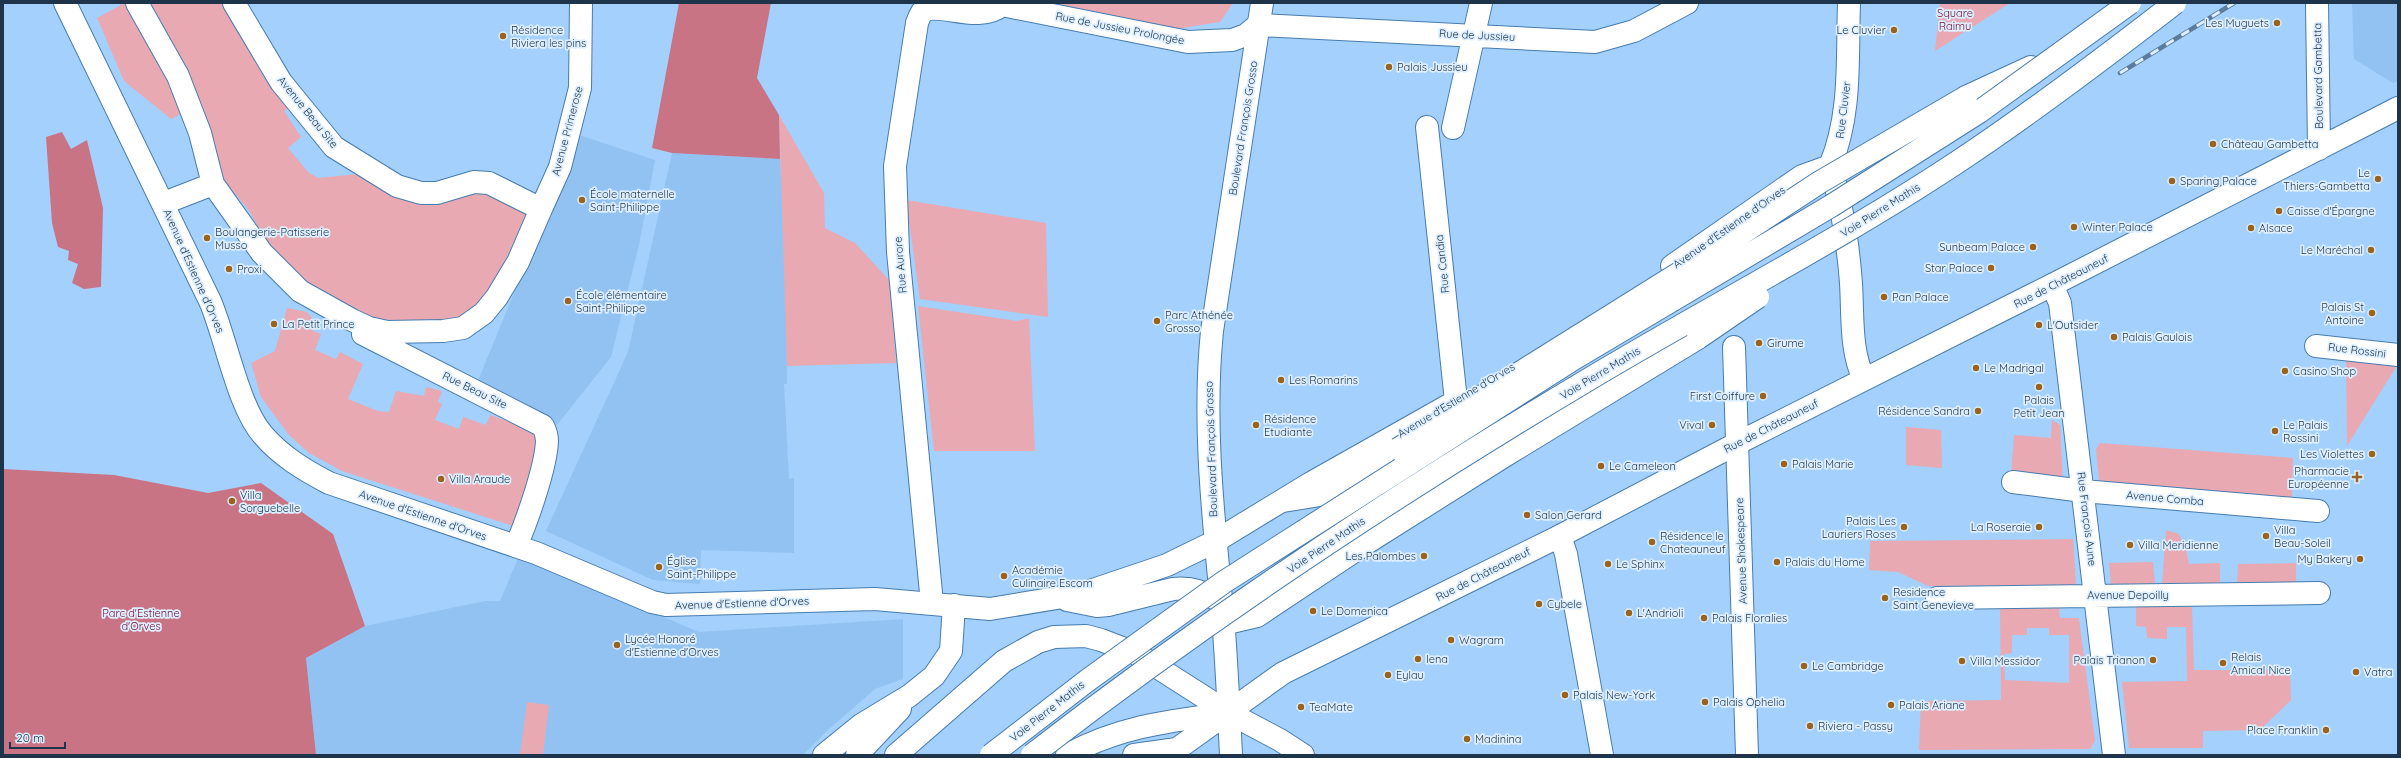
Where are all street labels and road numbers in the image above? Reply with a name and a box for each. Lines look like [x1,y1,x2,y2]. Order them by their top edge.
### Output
street label: Rue de Jussieu Prolongée [1054,9,1186,47]
street label: Boulevard Gambetta [2310,23,2326,129]
street label: Rue de Jussieu [1439,26,1515,44]
street label: Boulevard François Grosso [1225,59,1261,196]
street label: Avenue Beau Site [275,73,341,151]
street label: Rue Cluvier [1833,80,1854,139]
street label: Avenue Primerose [548,85,586,177]
street label: Voie Pierre Mathis [1838,180,1922,240]
street label: Avenue d'Estienne d'Orves [1670,183,1788,271]
street label: Avenue d'Estienne d'Orves [160,207,228,335]
street label: Rue Candia [1432,234,1452,294]
street label: Rue Aurore [891,236,909,294]
street label: Rue de Châteauneuf [2011,251,2111,311]
street label: Rue Rossini [2327,340,2387,360]
street label: Voie Pierre Mathis [1557,344,1643,402]
street label: Avenue d'Estienne d'Orves [1395,359,1517,441]
street label: Rue Beau Site [440,368,510,412]
street label: Boulevard François Grosso [1202,380,1220,517]
street label: Rue de Châteauneuf [1721,396,1821,456]
street label: Rue François Aune [2074,471,2100,567]
street label: Avenue d'Estienne d'Orves [357,487,489,543]
street label: Avenue Comba [2126,488,2204,508]
street label: Avenue Shakespeare [1732,498,1750,604]
street label: Voie Pierre Mathis [1284,514,1368,576]
street label: Rue de Châteauneuf [1433,544,1533,604]
street label: Avenue Depoilly [2087,588,2169,602]
street label: Avenue d'Estienne d'Orves [675,594,809,612]
street label: Voie Pierre Mathis [1007,677,1087,745]

